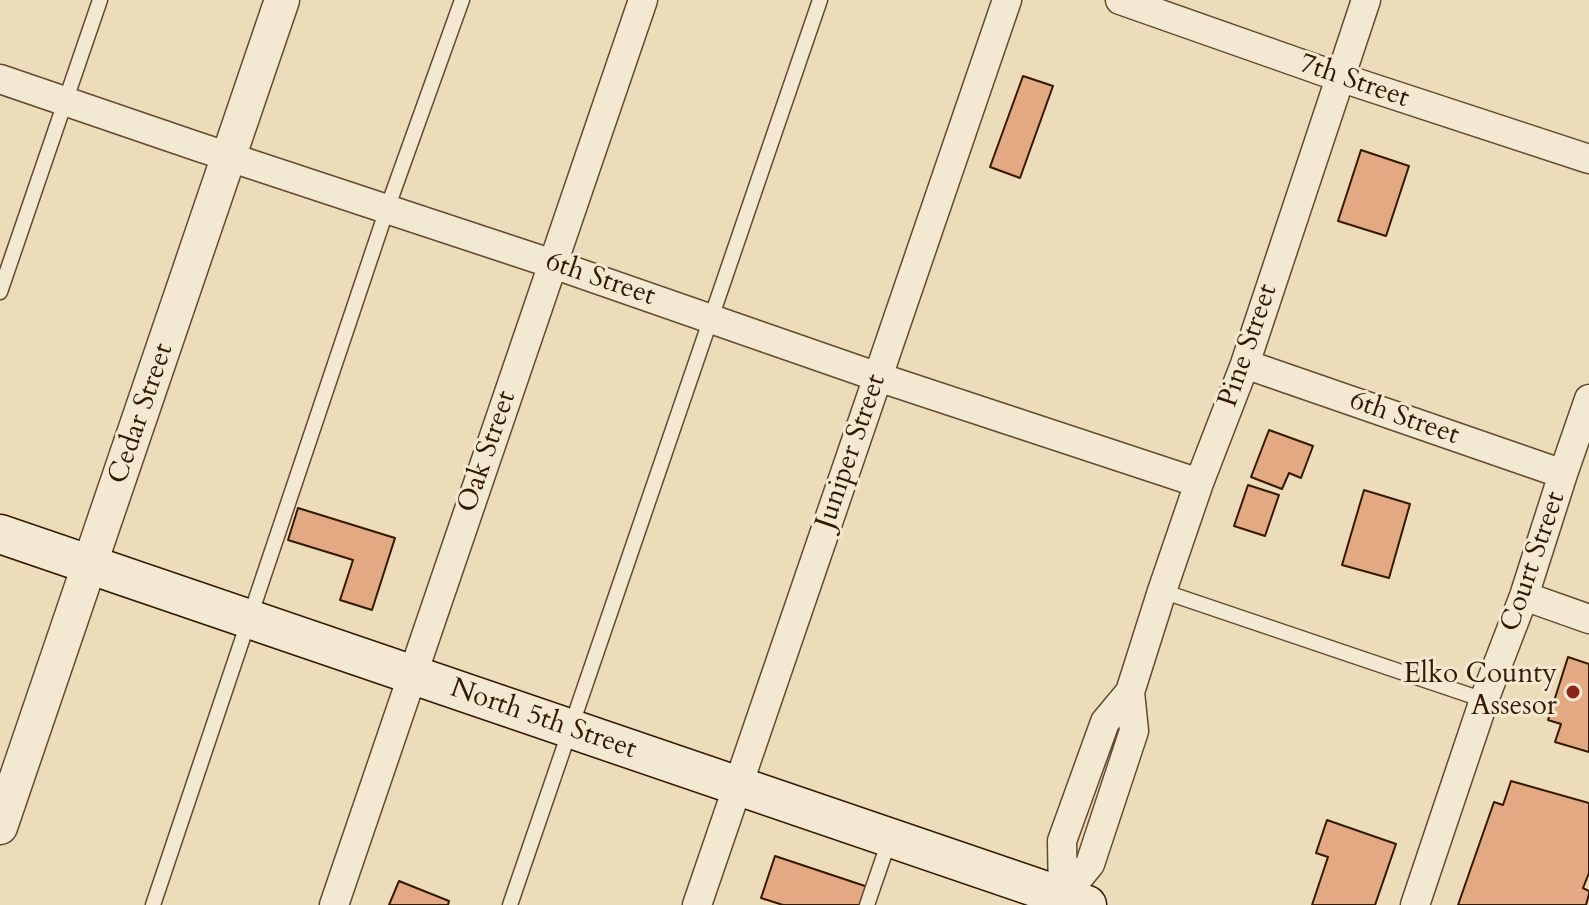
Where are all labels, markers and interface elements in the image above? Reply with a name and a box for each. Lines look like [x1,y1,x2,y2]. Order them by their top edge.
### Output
street label: 7th Street [1295,48,1413,116]
street label: 6th Street [541,246,659,314]
street label: Pine Street [1212,280,1286,412]
street label: Cedar Street [102,339,182,489]
street label: Juniper Street [810,370,894,534]
street label: 6th Street [1345,385,1463,453]
street label: Oak Street [452,387,524,517]
street label: Court Street [1494,488,1574,636]
place label: Elko County Assesor [1403,659,1557,725]
street label: North 5th Street [446,672,640,768]
marker: Elko County Assesor [1564,683,1582,701]

